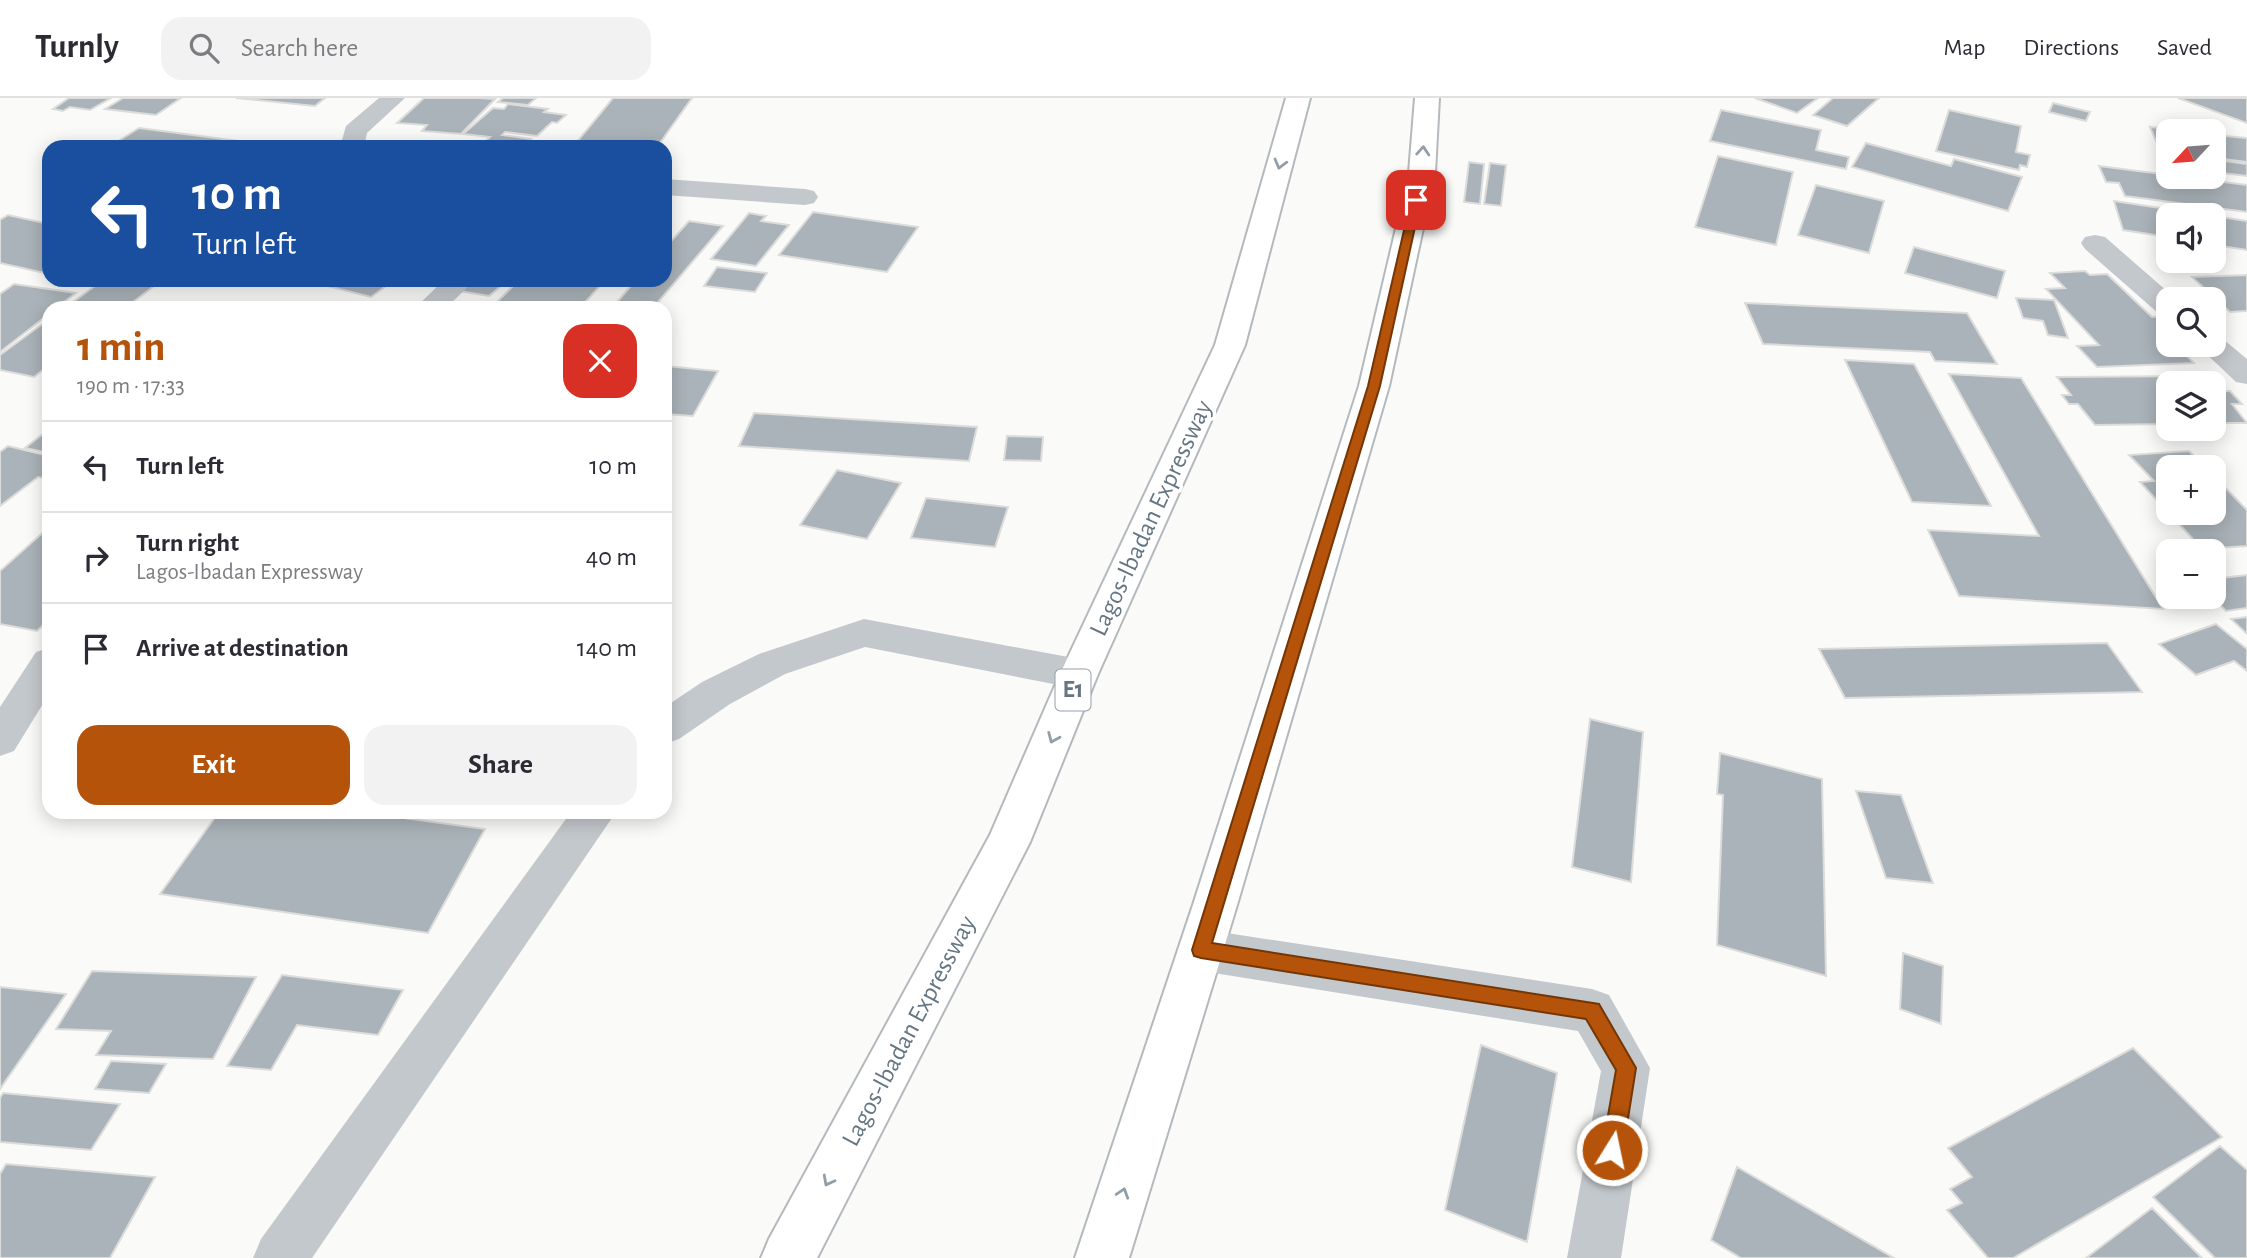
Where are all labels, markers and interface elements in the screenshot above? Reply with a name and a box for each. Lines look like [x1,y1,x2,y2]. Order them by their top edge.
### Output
search box [161,17,651,80]
icon: search [185,29,223,67]
text: Turnly [35,31,119,64]
text: Search here [241,35,358,61]
text: Map [1943,36,1985,60]
text: Directions [2023,36,2119,60]
text: Saved [2157,36,2212,60]
north arrow [2156,119,2226,189]
map controls [2156,119,2226,609]
one-way arrow [1415,146,1430,157]
one-way arrow [1274,158,1288,170]
icon: left [77,168,168,259]
text: 10 m [192,170,282,219]
pin [1386,170,1446,230]
icon: arrive [1397,181,1435,219]
button: sound [2156,203,2226,273]
text: Turn left [192,228,296,260]
button: search [2156,287,2226,357]
button: close [563,324,637,398]
text: 1 min [77,326,166,368]
button: layers [2156,371,2226,441]
text: 190 m · 17:33 [77,375,185,398]
street label: Lagos-Ibadan Expressway [1085,396,1217,640]
icon: left [77,448,115,486]
text: Turn left [136,453,224,479]
text: 10 m [589,453,637,479]
button: + [2156,455,2226,525]
text: Turn right [136,530,239,556]
icon: right [77,539,115,577]
button: − [2156,539,2226,609]
text: 40 m [586,544,637,570]
text: Lagos-Ibadan Expressway [136,561,363,584]
icon: arrive [77,630,115,668]
text: Arrive at destination [136,635,349,661]
text: 140 m [577,635,637,661]
road number: E1 [1056,670,1090,710]
button: Exit [77,725,350,805]
button: Share [364,725,637,805]
one-way arrow [1047,732,1061,744]
street label: Lagos-Ibadan Expressway [837,912,981,1150]
position arrow [1575,1113,1649,1187]
one-way arrow [823,1174,837,1187]
one-way arrow [1115,1187,1129,1200]

